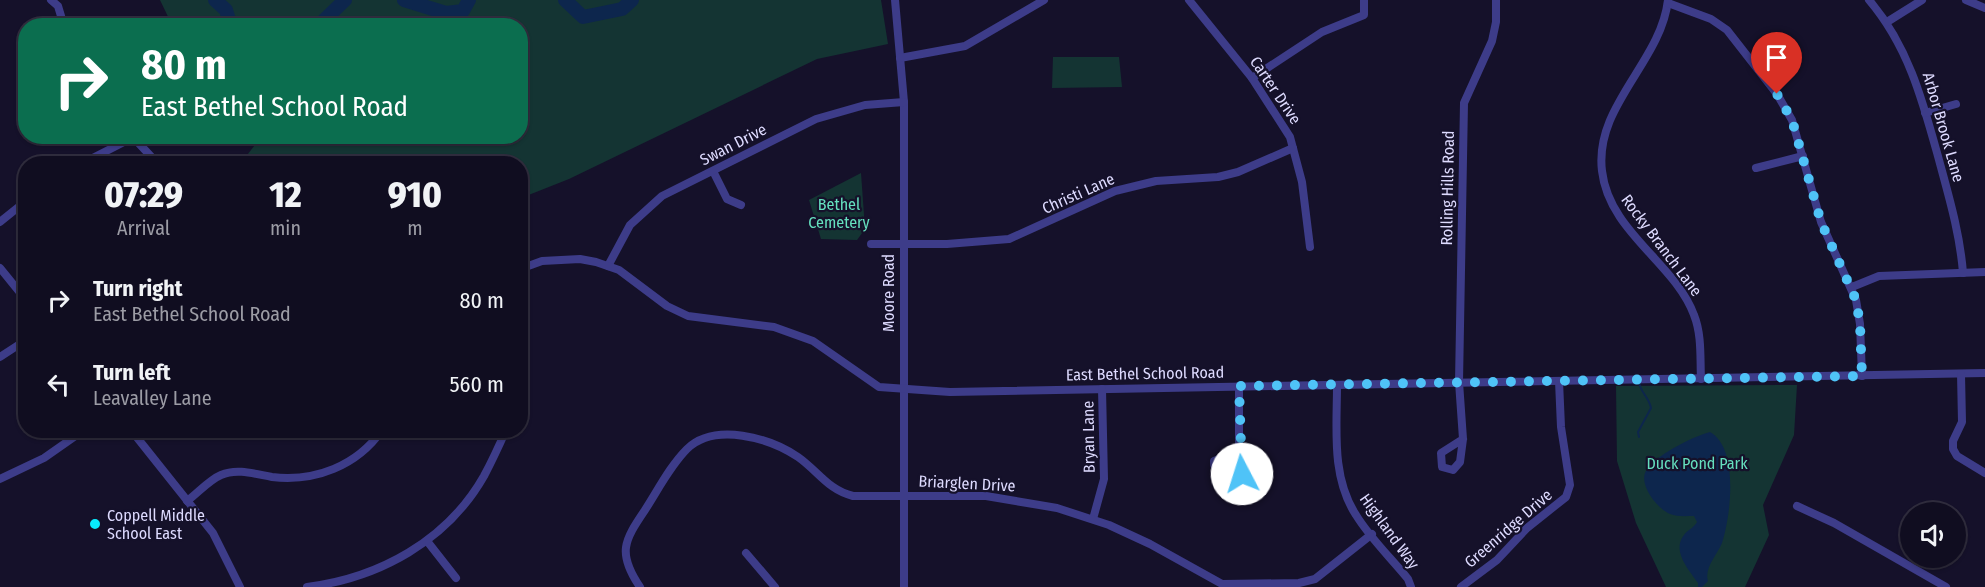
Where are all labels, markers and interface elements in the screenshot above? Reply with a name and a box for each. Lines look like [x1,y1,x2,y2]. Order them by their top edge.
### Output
pin [1751,32,1802,94]
text: 80 m [141,40,227,90]
icon: arrive [1760,41,1793,74]
icon: right [42,42,120,120]
street label: Carter Drive [1246,53,1305,128]
street label: Arbor Brook Lane [1919,70,1968,184]
text: East Bethel School Road [141,91,408,123]
street label: Swan Drive [697,120,770,169]
street label: Rolling Hills Road [1437,130,1458,246]
street label: Christi Lane [1039,169,1117,218]
text: 07:29 [104,173,183,217]
text: 12 [269,173,302,217]
text: 910 [388,173,442,217]
street label: Rocky Branch Lane [1617,191,1706,300]
park label: Bethel Cemetery [808,195,871,232]
text: Arrival [117,216,170,240]
text: min [270,216,301,240]
text: m [407,216,423,240]
street label: Moore Road [879,254,898,332]
text: Turn right [93,275,182,302]
icon: right [42,284,75,317]
text: 80 m [459,287,504,314]
text: East Bethel School Road [93,302,291,326]
text: Turn left [93,359,171,386]
street label: East Bethel School Road [1066,363,1224,384]
icon: left [42,368,75,401]
text: 560 m [449,371,504,398]
text: Leavalley Lane [93,386,212,410]
street label: Bryan Lane [1078,401,1099,473]
position arrow [1210,442,1274,506]
park label: Duck Pond Park [1646,454,1748,473]
street label: Briarglen Drive [918,471,1016,496]
street label: Greenridge Drive [1461,485,1556,571]
street label: Highland Way [1356,490,1424,573]
map controls [1900,502,1966,568]
button: sound [1900,502,1966,568]
place label: Coppell Middle School East [107,506,205,543]
marker: Coppell Middle School East [88,517,102,531]

